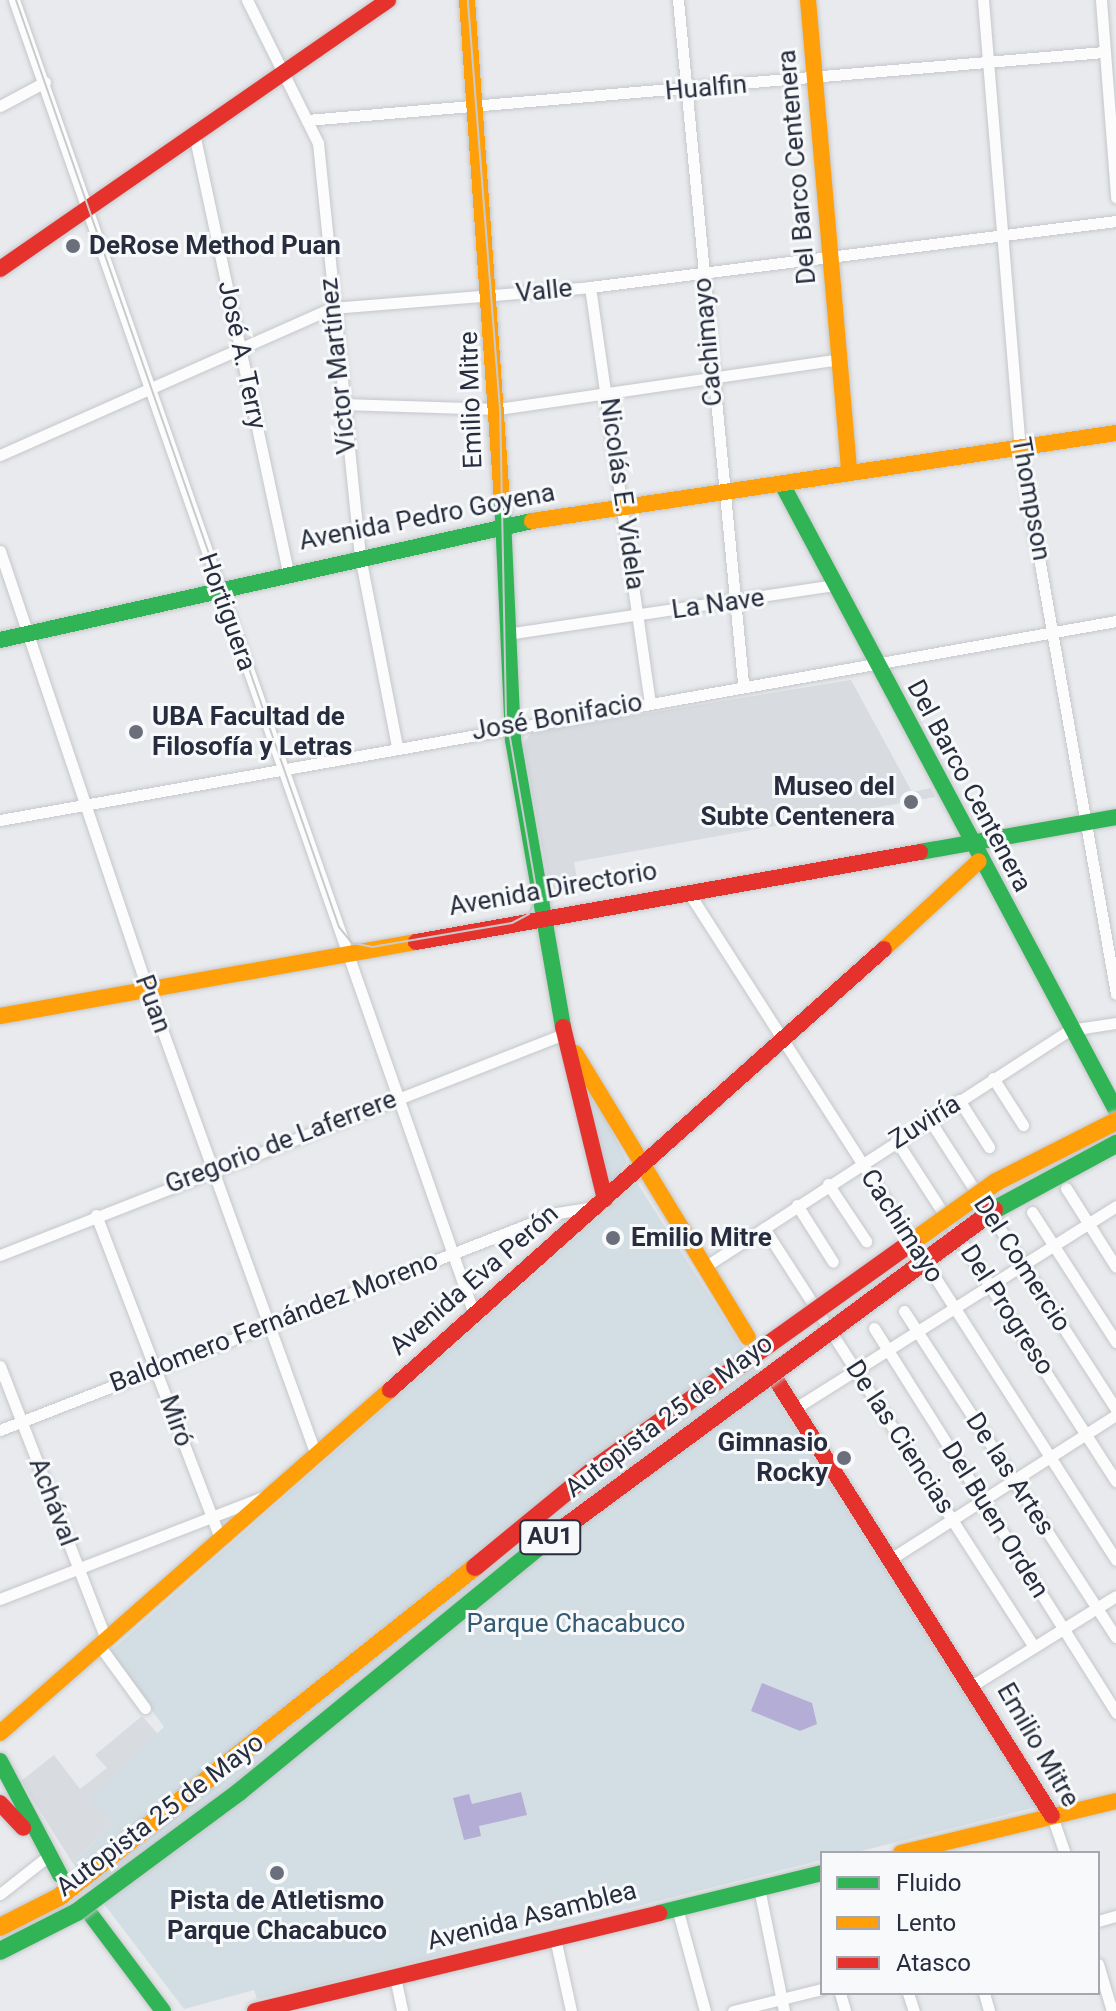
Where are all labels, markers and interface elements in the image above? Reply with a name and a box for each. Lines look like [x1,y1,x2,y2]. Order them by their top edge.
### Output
street label: Del Barco Centenera [771,48,823,286]
street label: Hualfin [664,69,748,107]
place label: DeRose Method Puan [89,230,341,262]
marker: DeRose Method Puan [64,237,82,255]
street label: Valle [514,273,574,309]
street label: Víctor Martínez [313,276,363,456]
street label: Cachimayo [687,276,729,408]
street label: José A. Terry [211,278,273,432]
street label: Emilio Mitre [453,331,489,469]
street label: Nicolás E. Videla [593,396,651,592]
street label: Thompson [1005,435,1057,563]
street label: Avenida Pedro Goyena [297,477,557,557]
street label: Hortiguera [191,549,263,675]
street label: La Nave [670,582,766,626]
street label: Del Barco Centenera [900,675,1038,897]
street label: José Bonifacio [469,687,645,747]
place label: UBA Facultad de Filosofía y Letras [152,701,352,762]
marker: UBA Facultad de Filosofía y Letras [127,723,145,741]
place label: Museo del Subte Centenera [700,771,895,832]
marker: Museo del Subte Centenera [902,793,920,811]
street label: Avenida Directorio [446,855,660,923]
street label: Puan [128,971,178,1037]
street label: Gregorio de Laferrere [161,1084,401,1200]
street label: Zuviría [884,1088,966,1156]
street label: Cachimayo [854,1163,950,1289]
street label: Del Comercio [967,1190,1077,1338]
street label: Avenida Eva Perón [383,1198,565,1362]
place label: Emilio Mitre [631,1222,772,1254]
marker: Emilio Mitre [602,1227,624,1249]
street label: Del Progreso [953,1239,1061,1381]
street label: Baldomero Fernández Moreno [105,1245,443,1399]
street label: Autopista 25 de Mayo [559,1328,779,1504]
street label: De las Ciencias [839,1354,961,1520]
street label: Miró [152,1391,200,1451]
street label: De las Artes [959,1407,1061,1541]
place label: Gimnasio Rocky [717,1427,828,1488]
street label: Del Buen Orden [935,1436,1055,1604]
marker: Gimnasio Rocky [835,1449,853,1467]
street label: Achával [22,1454,84,1550]
road number: AU1 [518,1517,582,1557]
park label: Parque Chacabuco [467,1608,685,1640]
street label: Emilio Mitre [990,1678,1086,1812]
street label: Autopista 25 de Mayo [50,1727,270,1903]
legend [820,1851,1100,1995]
marker: Pista de Atletismo Parque Chacabuco [268,1864,286,1882]
text: Fluido [896,1869,961,1897]
street label: Avenida Asamblea [424,1875,640,1957]
place label: Pista de Atletismo Parque Chacabuco [167,1885,387,1946]
text: Lento [896,1909,956,1937]
text: Atasco [896,1949,971,1977]

